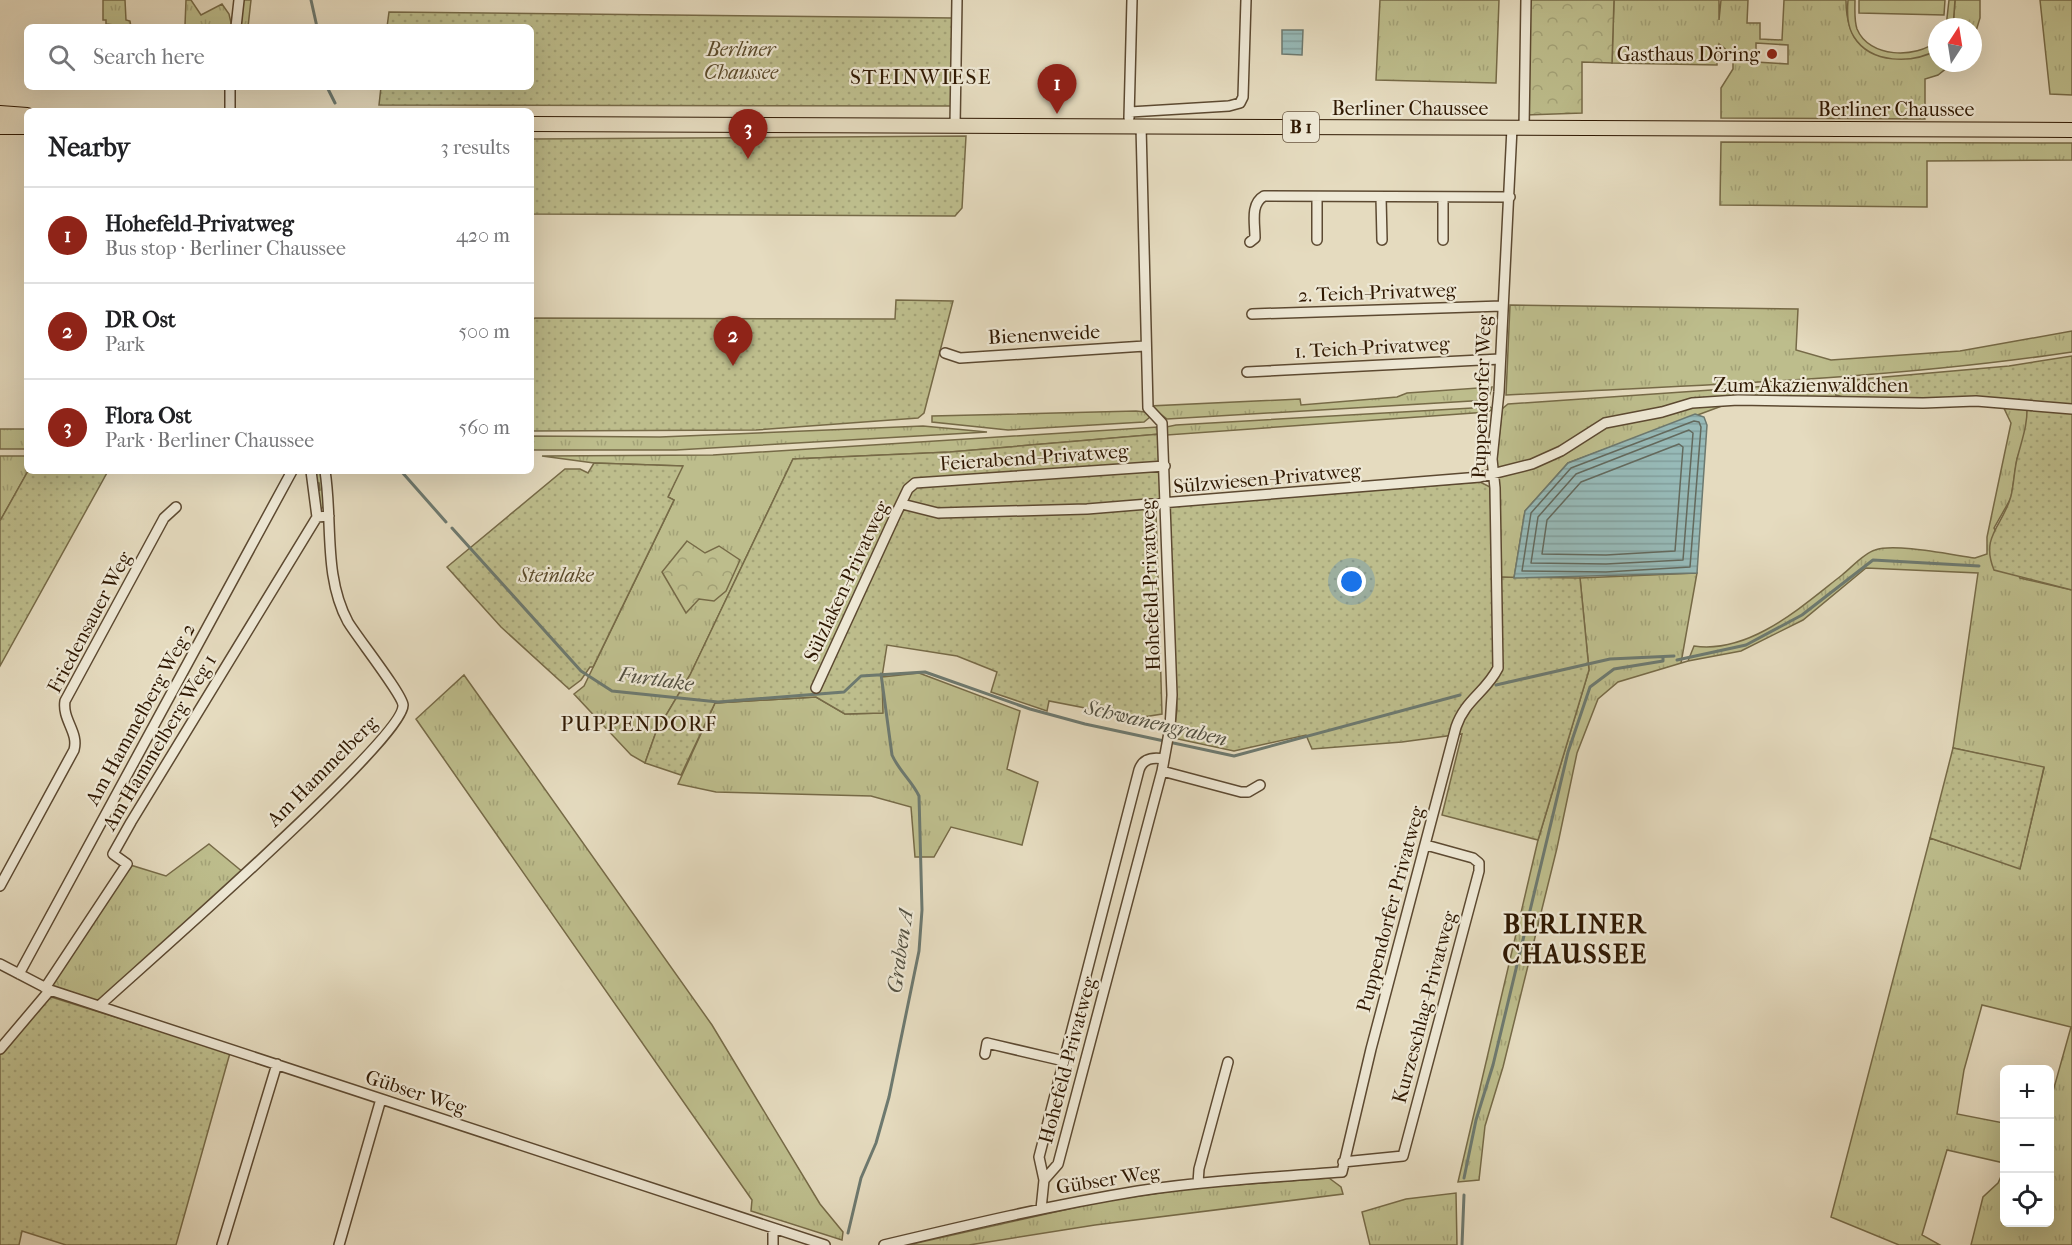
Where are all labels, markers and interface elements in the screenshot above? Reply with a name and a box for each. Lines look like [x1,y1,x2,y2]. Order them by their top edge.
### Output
north arrow [1928,18,1982,72]
search box [24,24,534,90]
park label: Berliner Chaussee [704,38,779,84]
icon: search [45,41,78,74]
place label: Gasthaus Döring [1617,43,1760,66]
text: Search here [93,44,205,70]
marker: Gasthaus Döring [1765,47,1779,61]
pin: 1 [1038,64,1076,114]
district label: STEINWIESE [850,65,992,89]
street label: Berliner Chaussee [1332,97,1488,120]
street label: Berliner Chaussee [1818,98,1974,121]
pin: 3 [728,110,768,159]
road number: B 1 [1283,112,1319,142]
text: Nearby [48,132,130,163]
text: 3 results [441,136,510,159]
text: Hohefeld-Privatweg [105,211,294,237]
text: 1 [64,224,71,247]
text: 420 m [456,224,510,247]
text: Bus stop · Berliner Chaussee [105,237,346,260]
street label: 2. Teich-Privatweg [1297,278,1457,307]
text: DR Ost [105,307,176,333]
street label: Puppendorfer Weg [1467,314,1496,479]
pin: 2 [714,316,752,366]
text: 2 [62,320,73,343]
text: 500 m [458,320,510,343]
street label: Bienenweide [987,320,1101,349]
street label: 1. Teich-Privatweg [1294,332,1451,363]
text: Park [105,333,145,356]
street label: Zum Akazienwäldchen [1713,374,1909,397]
text: Flora Ost [105,403,192,429]
text: 3 [63,416,72,439]
text: 560 m [459,416,510,439]
text: Park · Berliner Chaussee [105,429,314,452]
street label: Feierabend-Privatweg [939,439,1130,476]
street label: Sülzwiesen-Privatweg [1172,459,1362,498]
street label: Sülzlaken-Privatweg [799,497,894,665]
street label: Hohefeld-Privatweg [1136,499,1165,671]
street label: Friedensauer Weg [43,547,137,697]
park label: Steinlake [518,564,594,587]
your location [1337,567,1366,596]
street label: Am Hammelberg Weg 2 [80,619,200,810]
street label: Am Hammelberg Weg 1 [97,650,221,835]
water label: Furtlake [616,662,696,696]
water label: Schwanengraben [1082,695,1230,751]
street label: Am Hammelberg [262,711,383,832]
district label: PUPPENDORF [561,712,717,736]
street label: Puppendorfer Privatweg [1352,803,1429,1015]
water label: Graben A [882,906,918,995]
street label: Kurzeschlag-Privatweg [1388,908,1461,1106]
district label: BERLINER CHAUSSEE [1502,909,1648,970]
street label: Hohefeld-Privatweg [1034,974,1101,1146]
street label: Gübser Weg [362,1065,470,1120]
map controls [2000,1065,2054,1227]
button: + [2000,1065,2054,1119]
button: − [2000,1119,2054,1173]
street label: Gübser Weg [1055,1160,1162,1199]
button: locate [2000,1173,2054,1227]

